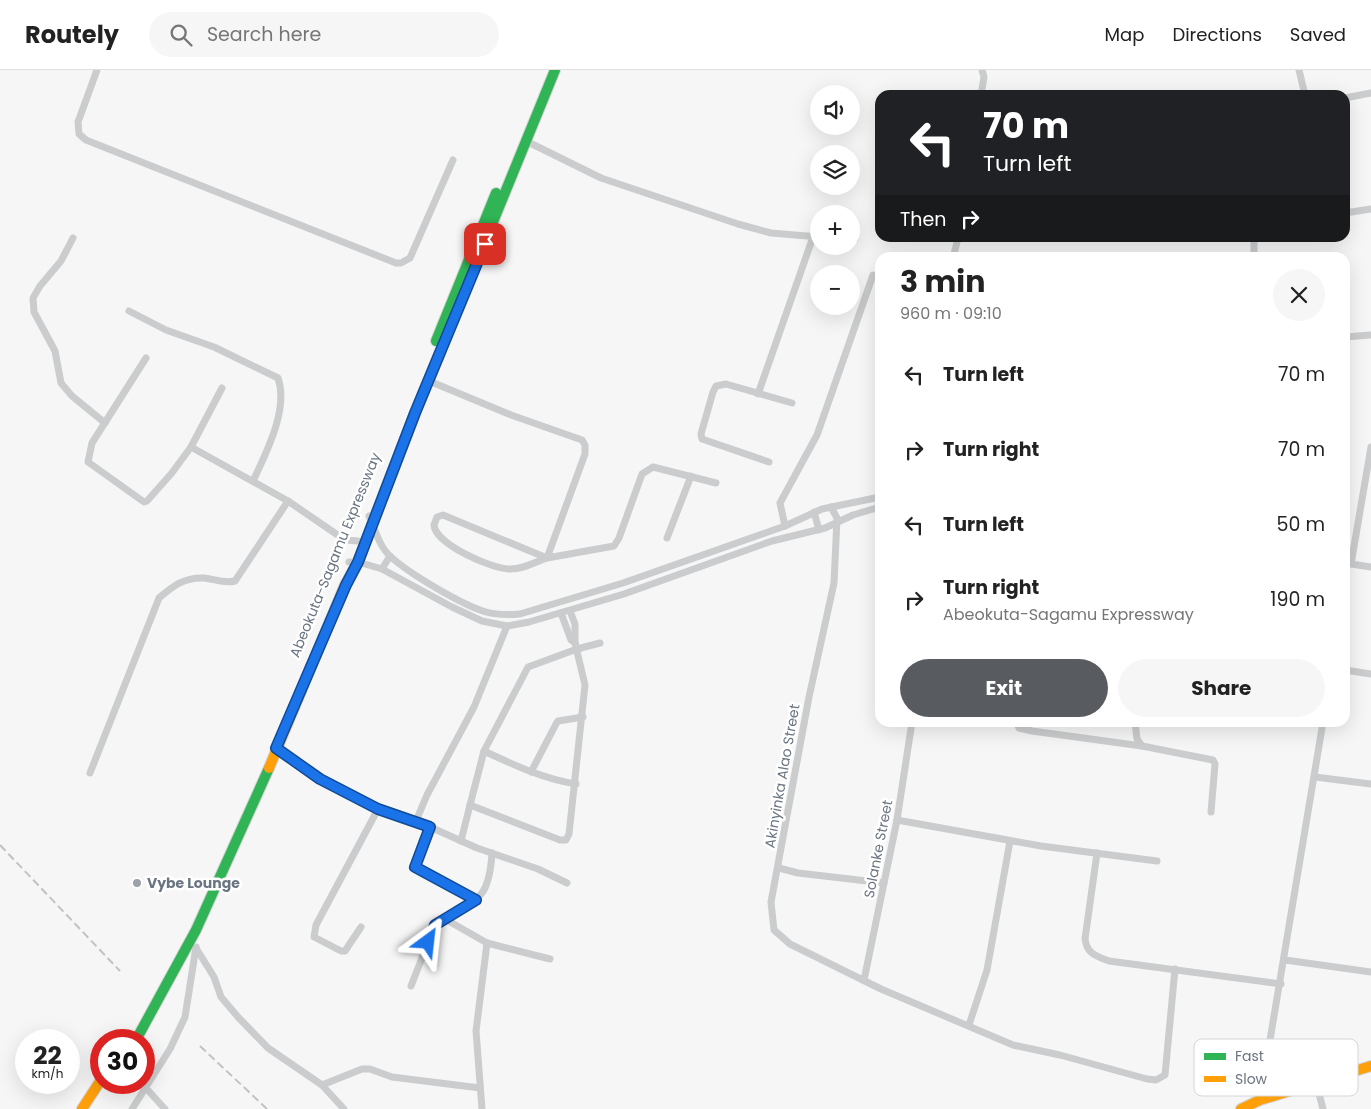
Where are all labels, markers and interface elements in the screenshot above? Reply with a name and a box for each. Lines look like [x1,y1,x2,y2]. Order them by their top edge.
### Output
search box [149,12,499,57]
text: Routely [25,18,119,51]
icon: search [167,21,195,49]
text: Search here [207,21,321,48]
text: Map [1105,22,1144,47]
text: Directions [1172,22,1262,47]
text: Saved [1290,22,1346,47]
map controls [810,85,860,315]
button: sound [810,85,860,135]
text: 70 m [983,101,1069,150]
icon: left [900,110,965,175]
button: layers [810,145,860,195]
text: Turn left [983,148,1071,179]
button: + [810,205,860,255]
icon: right [956,205,984,233]
text: Then [900,206,946,233]
pin [464,223,506,265]
icon: arrive [471,230,499,258]
text: 3 min [900,260,985,303]
button: − [810,265,860,315]
button: close [1273,269,1325,321]
text: 960 m · 09:10 [900,302,1002,325]
icon: left [900,361,928,389]
text: Turn left [943,361,1024,388]
text: 70 m [1278,361,1325,388]
icon: right [900,436,928,464]
text: Turn right [943,436,1039,463]
text: 70 m [1278,436,1325,463]
street label: Abeokuta-Sagamu Expressway [285,449,385,660]
icon: left [900,511,928,539]
text: Turn left [943,511,1024,538]
text: 50 m [1276,511,1325,538]
text: Turn right [943,574,1039,601]
icon: right [900,586,928,614]
text: 190 m [1270,586,1325,613]
text: Abeokuta-Sagamu Expressway [943,603,1194,626]
button: Exit [900,659,1108,717]
button: Share [1118,659,1325,717]
street label: Akinyinka Alao Street [759,702,805,850]
street label: Solanke Street [859,798,897,900]
place label: Vybe Lounge [147,873,240,893]
marker: Vybe Lounge [131,877,143,889]
position arrow [401,915,453,967]
speed limit sign: 30 [90,1029,155,1094]
text: 22 [33,1038,62,1073]
legend [1194,1039,1358,1096]
text: Fast [1235,1046,1264,1066]
text: km/h [32,1065,63,1082]
text: Slow [1235,1069,1268,1089]

